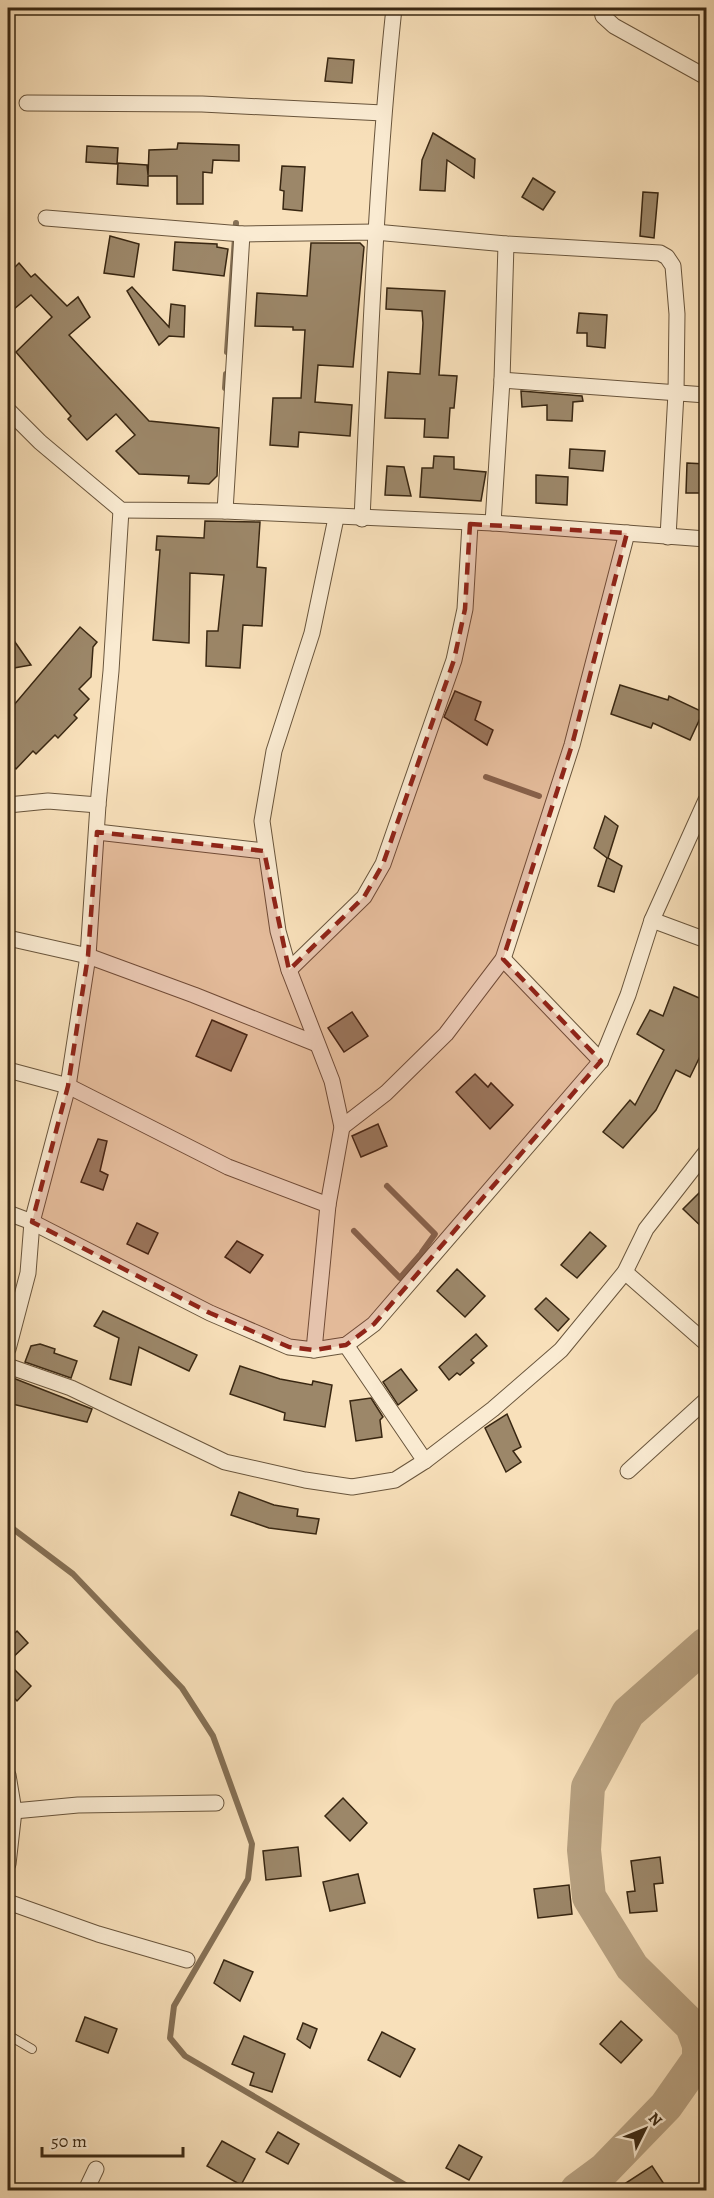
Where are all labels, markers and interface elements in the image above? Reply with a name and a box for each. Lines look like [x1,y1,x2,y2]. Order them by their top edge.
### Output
north arrow [615,2099,675,2159]
text: N [643,2108,667,2131]
scale bar [42,2120,183,2158]
text: 50 m [51,2129,87,2153]

